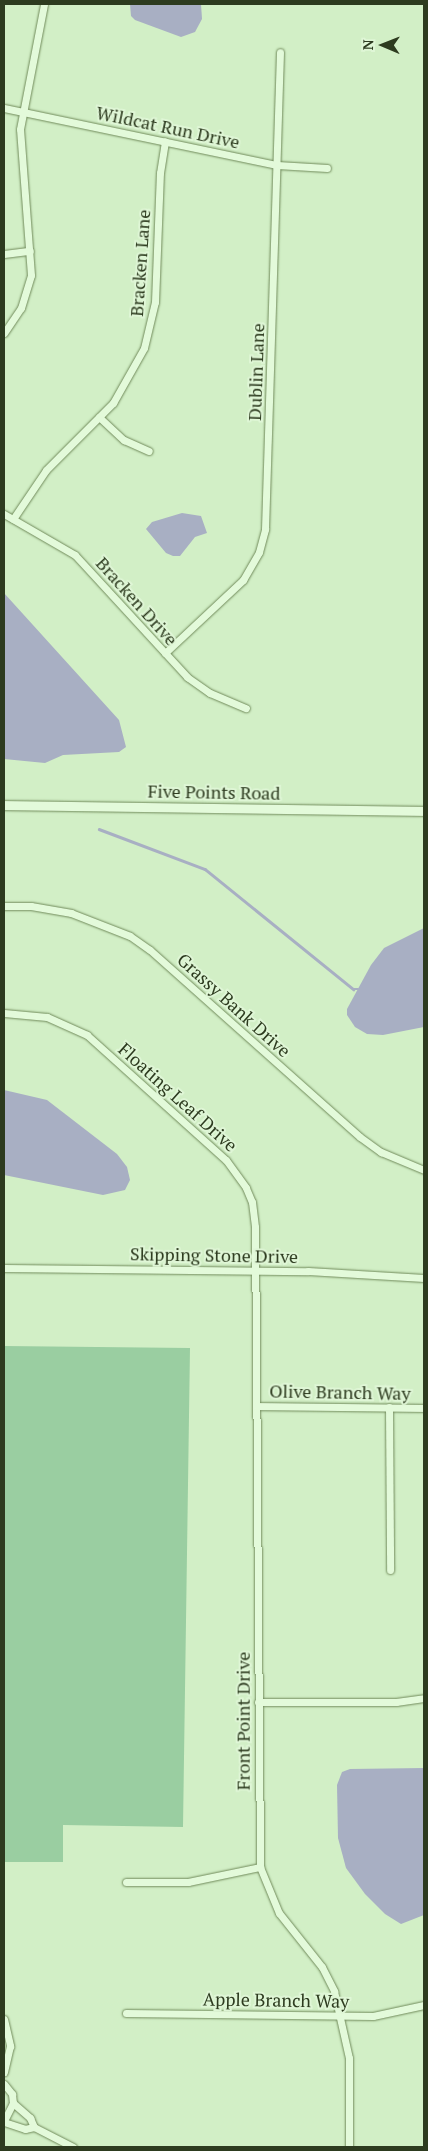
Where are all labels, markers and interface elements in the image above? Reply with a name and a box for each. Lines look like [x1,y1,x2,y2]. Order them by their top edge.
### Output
north arrow [358,20,408,70]
text: N [358,39,377,50]
street label: Wildcat Run Drive [94,101,242,153]
street label: Bracken Lane [125,209,155,317]
street label: Dublin Lane [244,323,268,421]
street label: Bracken Drive [92,552,182,650]
street label: Five Points Road [147,780,281,804]
street label: Grassy Bank Drive [173,949,295,1061]
street label: Floating Leaf Drive [114,1038,242,1156]
street label: Skipping Stone Drive [130,1243,298,1267]
street label: Olive Branch Way [269,1380,411,1404]
street label: Front Point Drive [232,1652,254,1790]
street label: Apple Branch Way [203,1988,349,2012]

